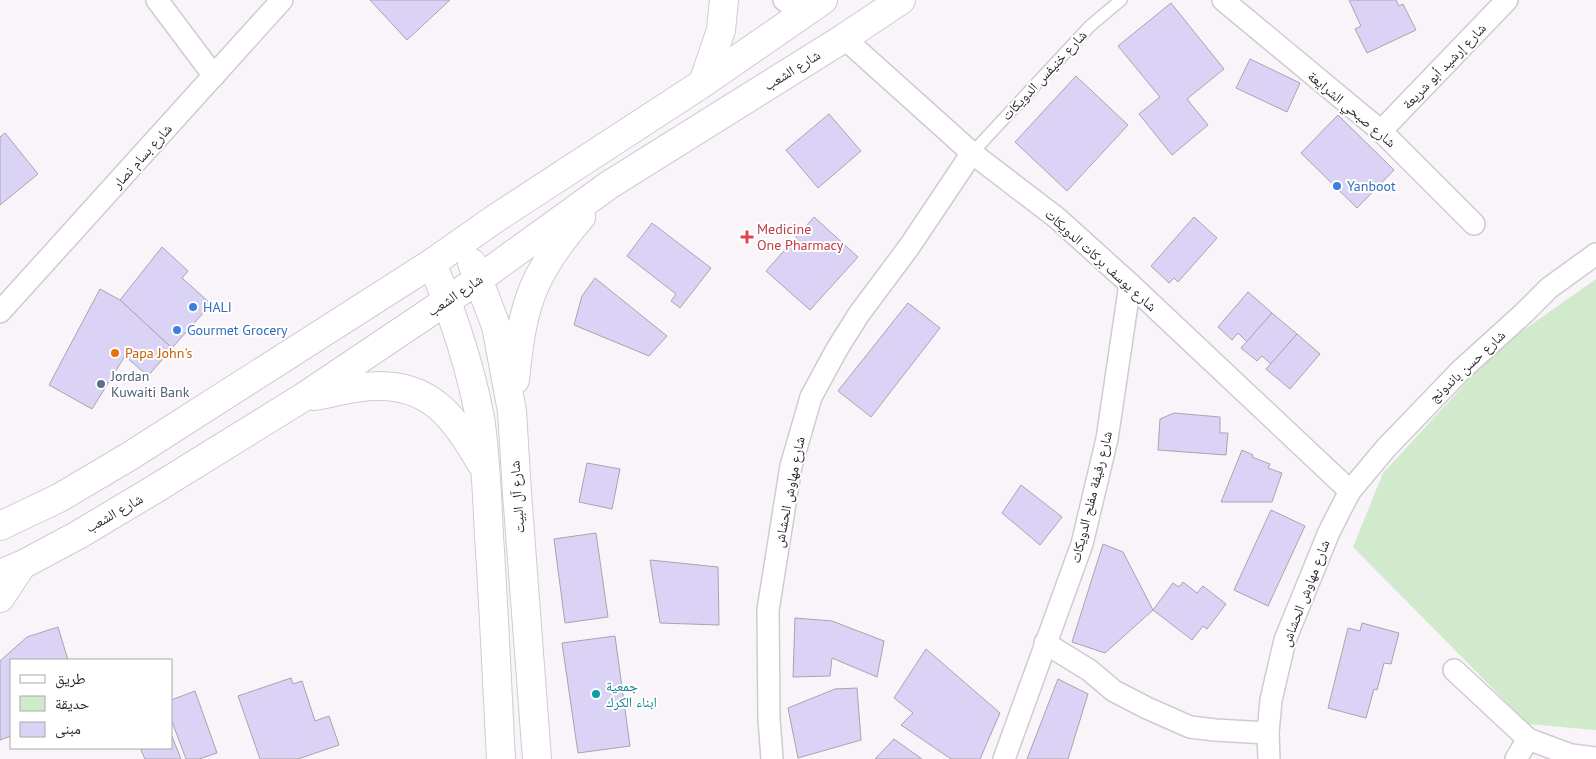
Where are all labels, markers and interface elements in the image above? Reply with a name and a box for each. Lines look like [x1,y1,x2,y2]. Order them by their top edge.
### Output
street label: شارع إرشيد أبو شريعة [1398,19,1490,114]
street label: شارع خنيفس الدويكات [998,26,1091,125]
street label: شارع الشعب [760,46,824,95]
street label: شارع صبحي الشرايعة [1303,67,1400,153]
street label: شارع بسام نصار [107,120,177,194]
place label: Yanboot [1347,177,1396,195]
marker: Yanboot [1331,180,1343,192]
street label: شارع يوسف بركات الدويكات [1041,205,1161,316]
place label: Medicine One Pharmacy [757,220,844,254]
marker: Medicine One Pharmacy [741,231,753,243]
street label: شارع الشعب [424,270,487,321]
place label: HALI [203,298,232,316]
marker: HALI [187,301,199,313]
place label: Gourmet Grocery [187,321,288,339]
marker: Gourmet Grocery [171,324,183,336]
street label: شارع حسن باندونج [1425,326,1510,407]
place label: Papa John's [125,344,193,362]
marker: Papa John's [109,347,121,359]
place label: Jordan Kuwaiti Bank [110,367,190,401]
marker: Jordan Kuwaiti Bank [95,378,107,390]
street label: شارع رفيفة مفلح الدويكات [1066,429,1117,565]
street label: شارع مهاوش الحشاش [769,435,810,549]
street label: شارع آل البيت [505,460,530,534]
street label: شارع الشعب [82,489,146,537]
street label: شارع مهاوش الحشاش [1276,537,1335,649]
legend [10,659,172,749]
text: طريق [55,669,86,689]
place label: جمعية ابناء الكرك [606,677,657,711]
marker: جمعية ابناء الكرك [590,688,602,700]
text: حديقة [55,694,90,713]
text: مبنى [55,719,81,739]

